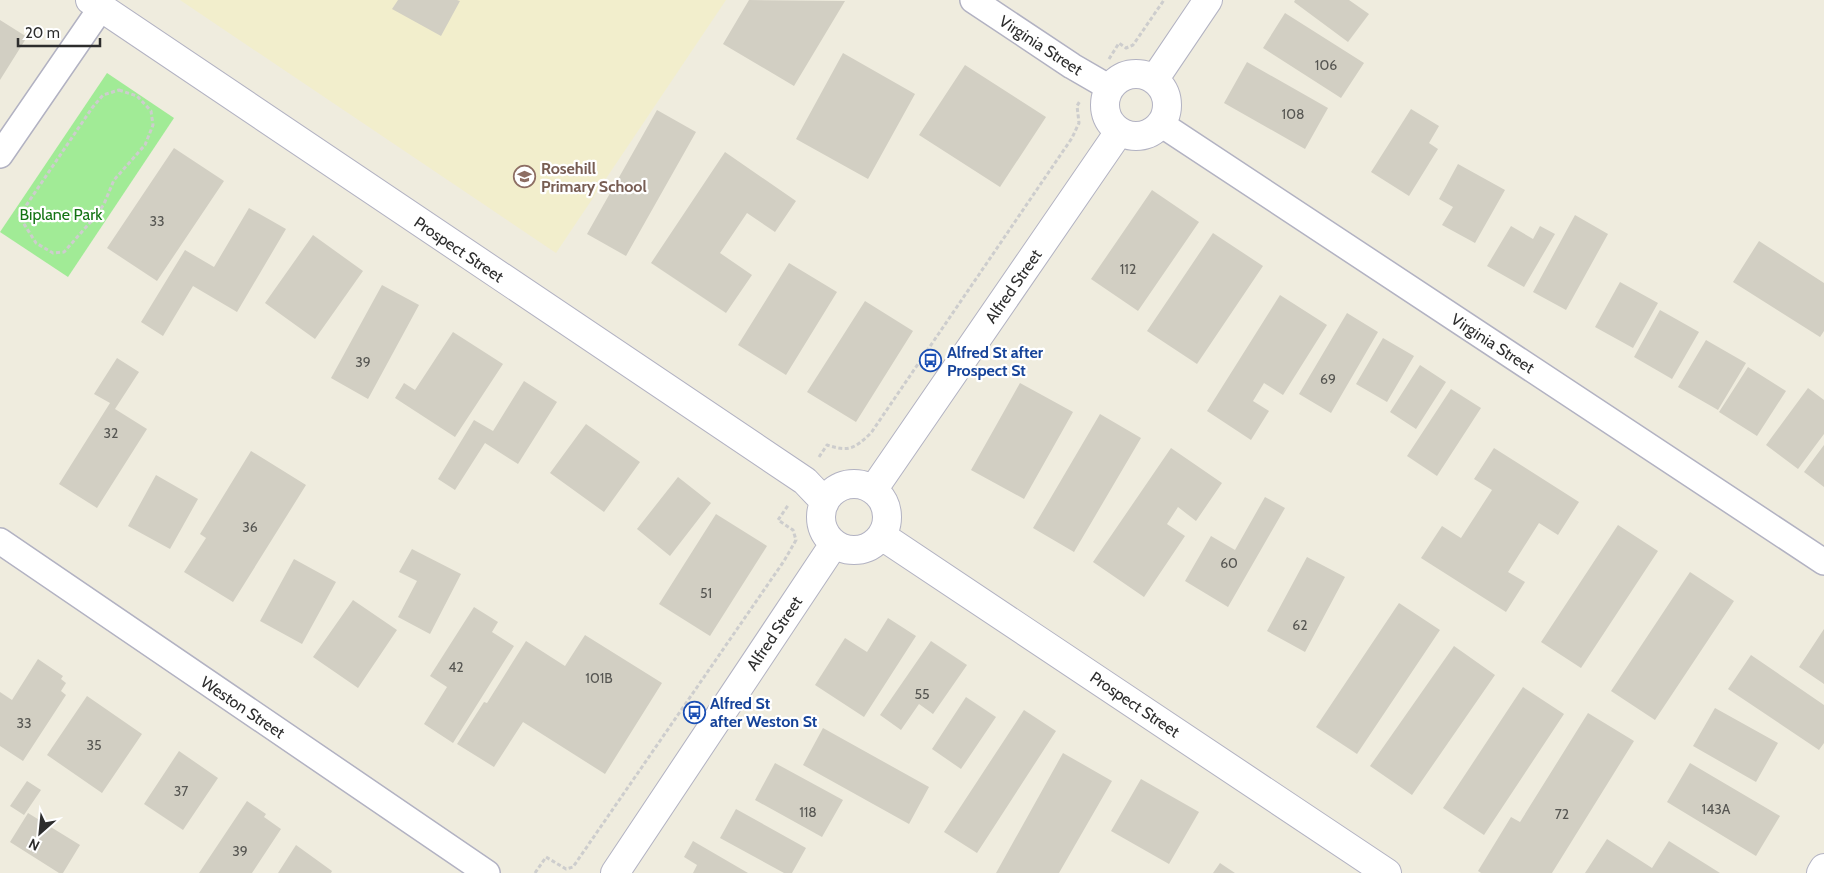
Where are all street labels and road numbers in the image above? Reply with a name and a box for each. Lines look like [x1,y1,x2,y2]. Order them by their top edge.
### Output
street label: Virginia Street [996,12,1086,80]
street label: Prospect Street [410,213,508,287]
street label: Alfred Street [981,245,1046,327]
street label: Virginia Street [1448,310,1538,378]
street label: Alfred Street [743,592,807,674]
street label: Prospect Street [1086,668,1184,742]
street label: Weston Street [197,672,289,743]

